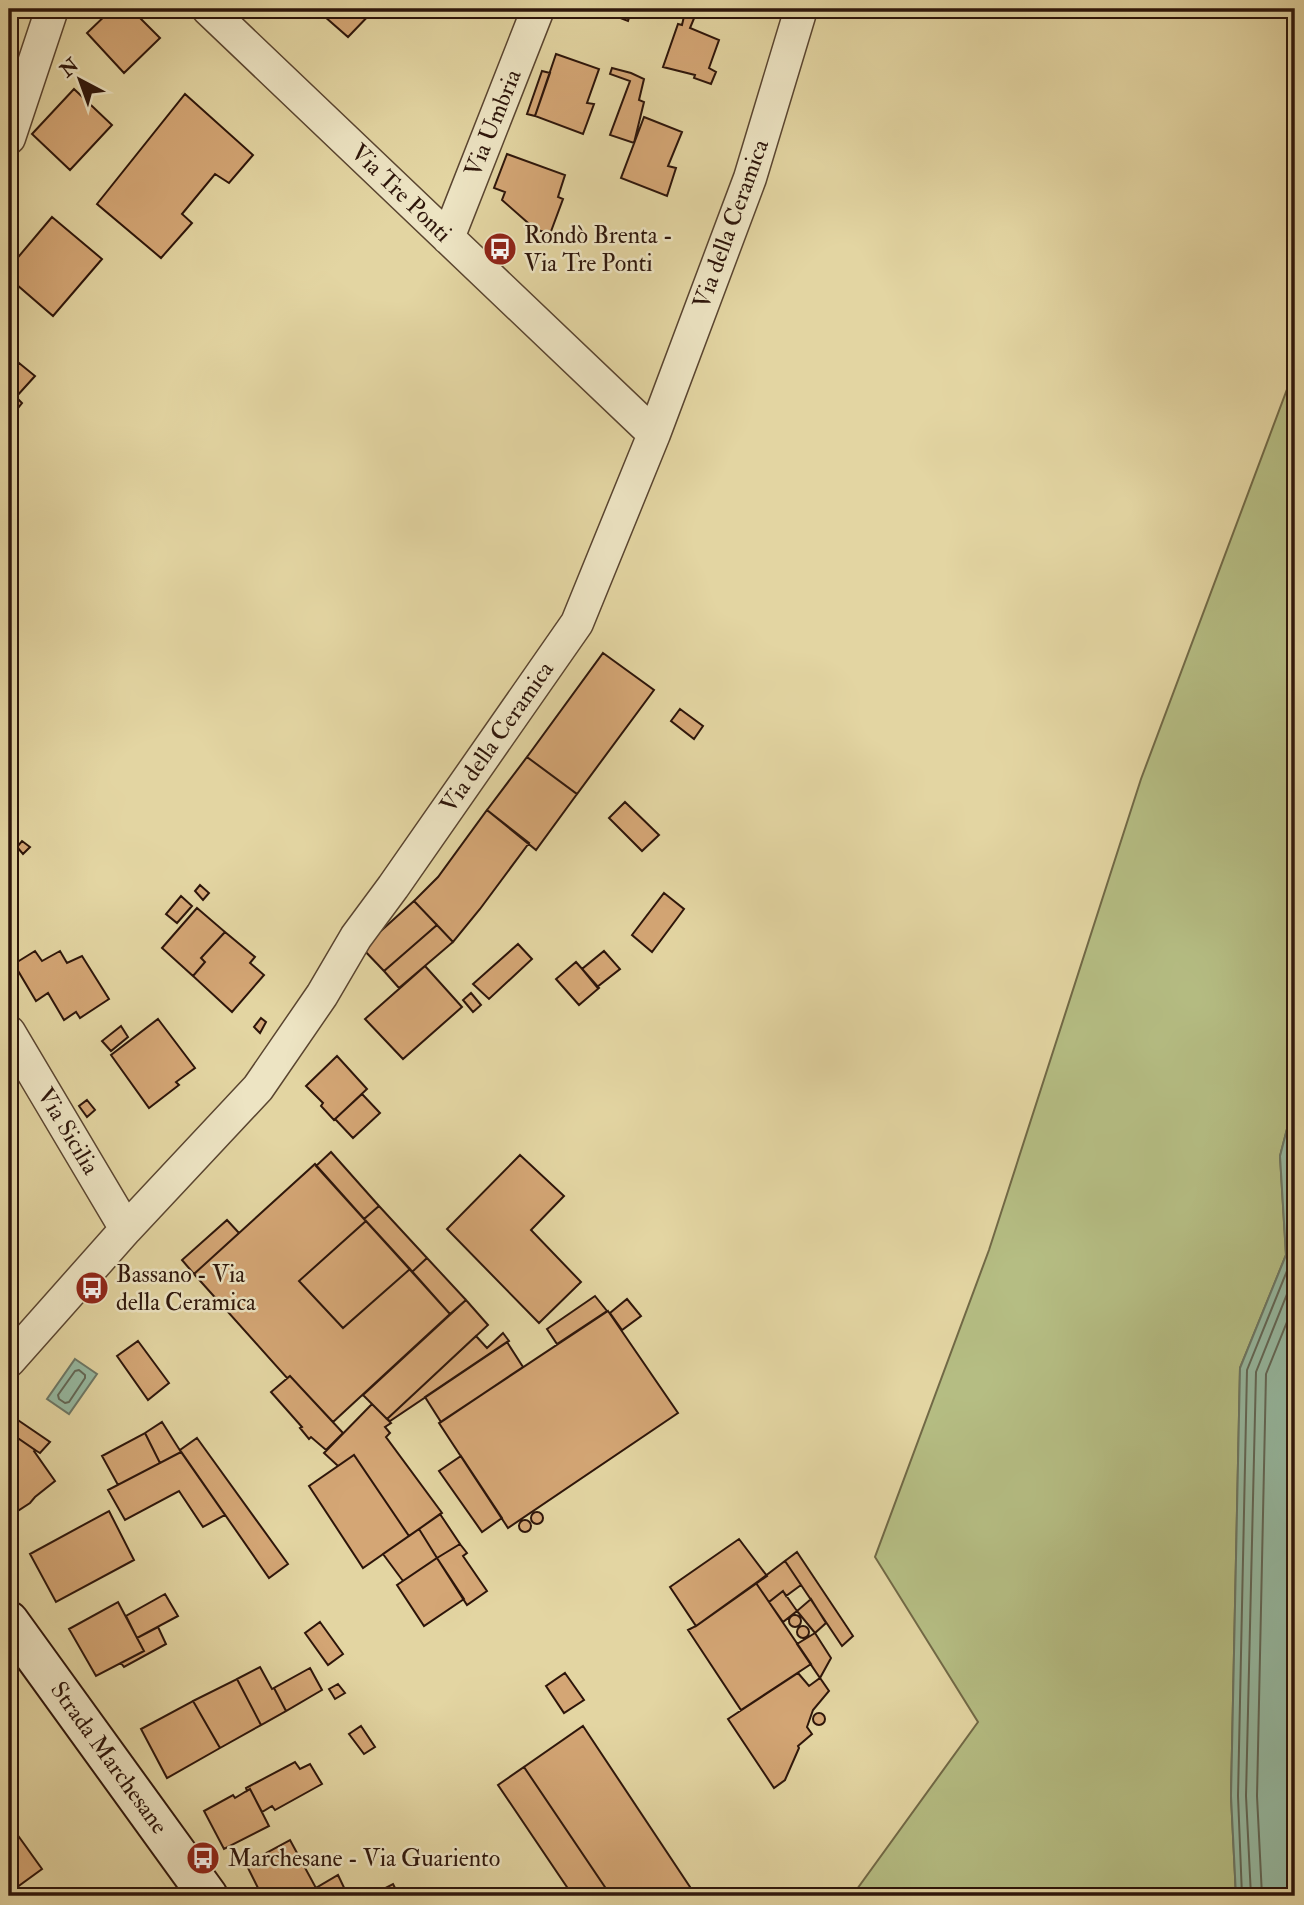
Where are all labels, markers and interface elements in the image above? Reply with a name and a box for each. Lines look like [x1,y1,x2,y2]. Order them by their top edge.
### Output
north arrow [46,46,116,116]
text: N [54,53,85,83]
street label: Via Umbria [457,64,529,181]
street label: Via della Ceramica [686,134,776,313]
street label: Via Tre Ponti [344,137,458,249]
place label: Rondò Brenta - Via Tre Ponti [524,220,673,279]
bus stop icon: Rondò Brenta - Via Tre Ponti [481,230,519,268]
street label: Via della Ceramica [433,654,561,819]
street label: Via Sicilia [30,1082,107,1181]
place label: Bassano - Via della Ceramica [116,1259,257,1318]
bus stop icon: Bassano - Via della Ceramica [73,1269,111,1307]
street label: Strada Marchesane [43,1676,175,1840]
bus stop icon: Marchesane - Via Guariento [184,1839,222,1877]
place label: Marchesane - Via Guariento [228,1843,500,1874]

